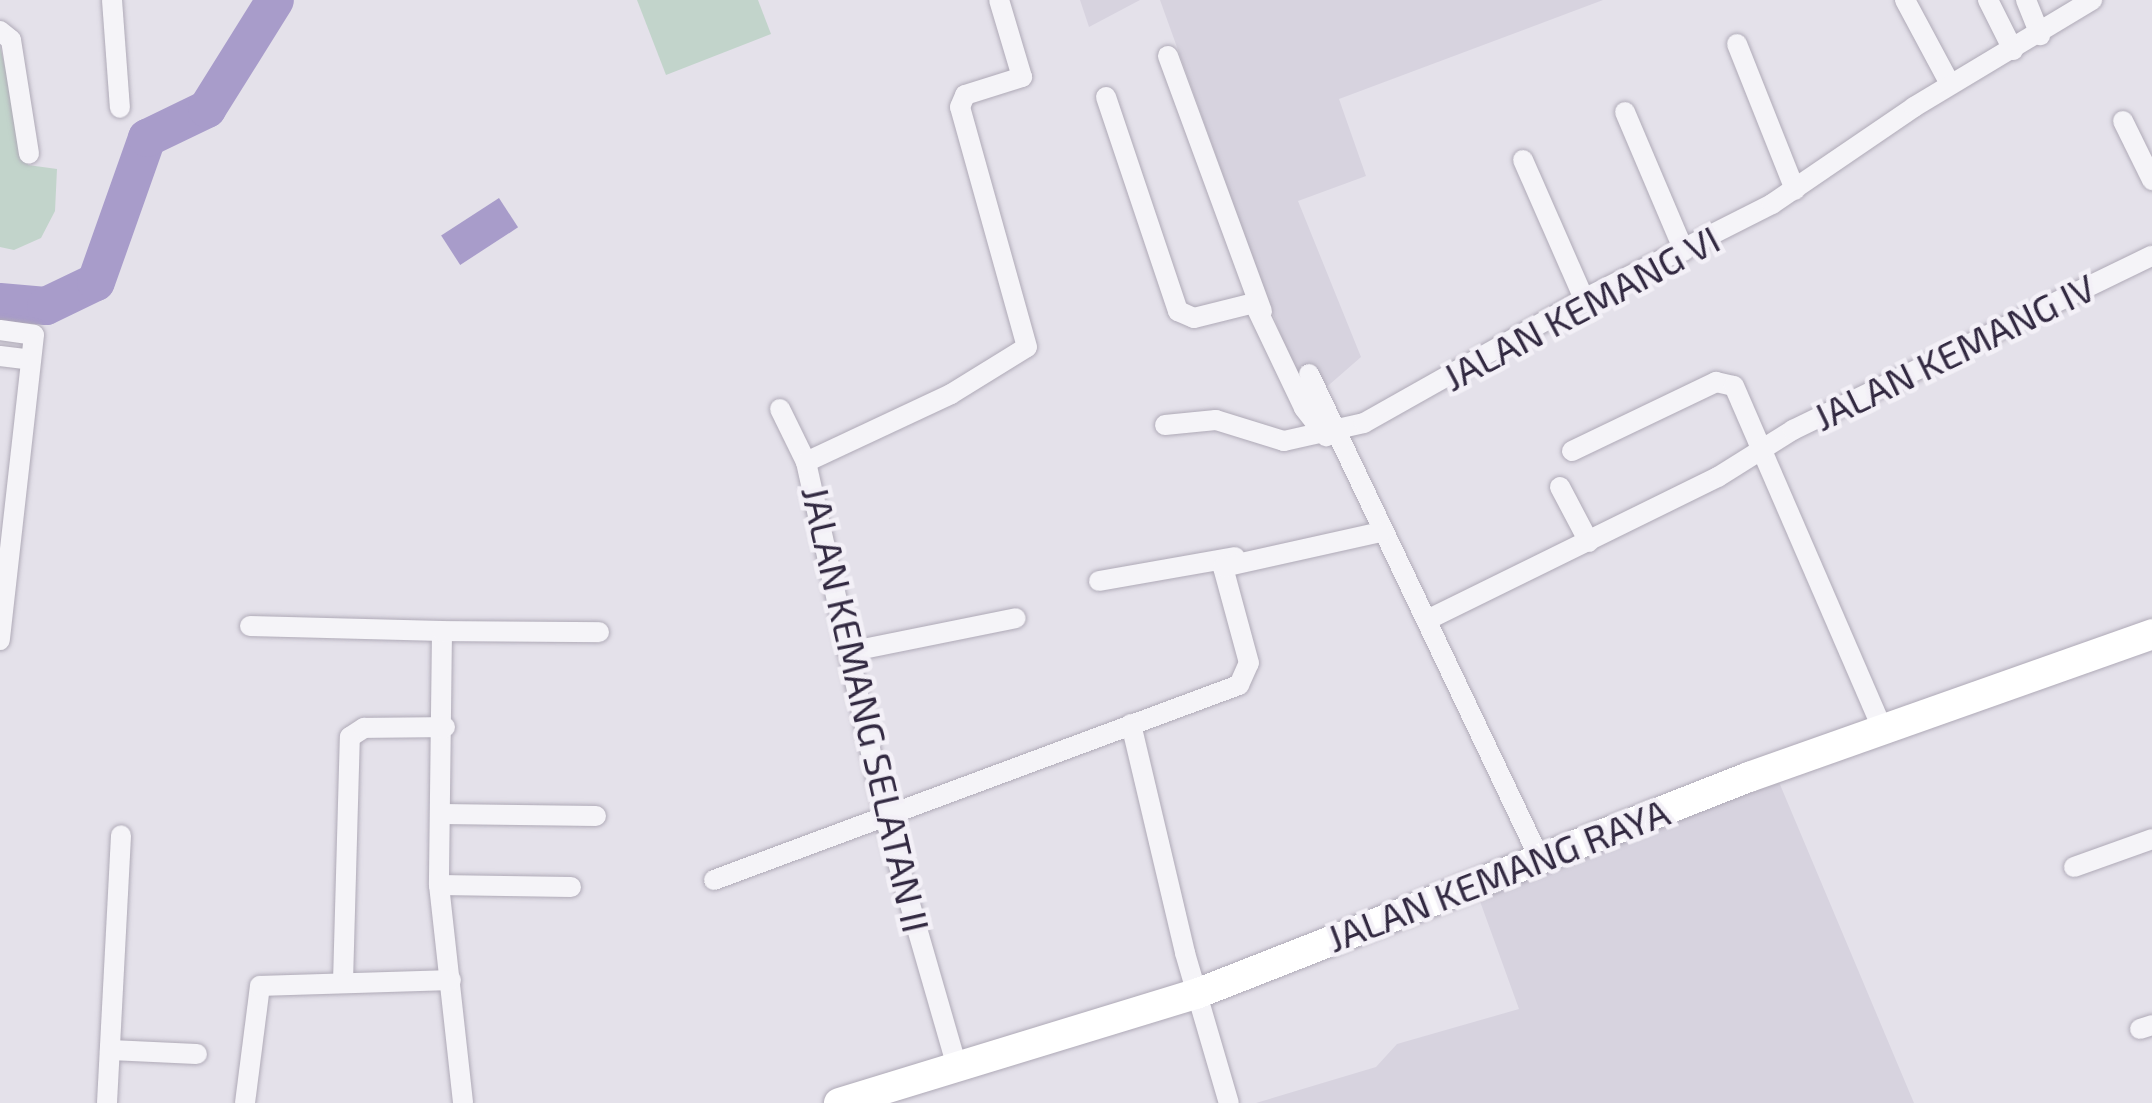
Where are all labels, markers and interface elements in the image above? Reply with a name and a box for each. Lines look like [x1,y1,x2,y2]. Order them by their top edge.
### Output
street label: JALAN KEMANG VI [1434,216,1728,400]
street label: JALAN KEMANG IV [1806,264,2102,440]
street label: JALAN KEMANG SELATAN II [792,481,940,937]
street label: JALAN KEMANG RAYA [1320,789,1676,961]

